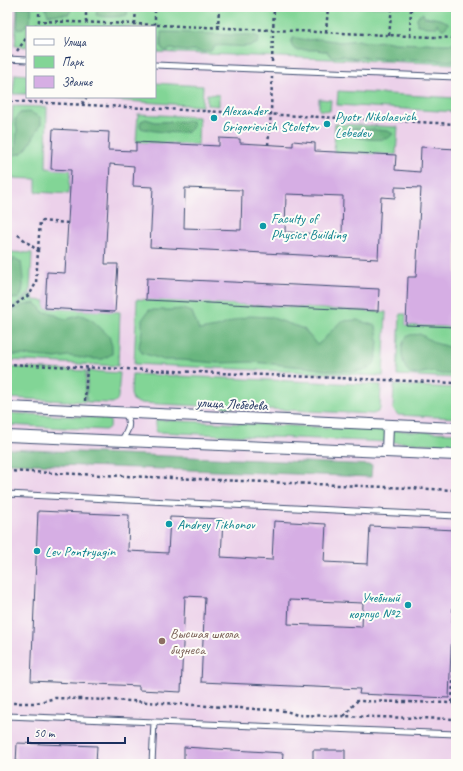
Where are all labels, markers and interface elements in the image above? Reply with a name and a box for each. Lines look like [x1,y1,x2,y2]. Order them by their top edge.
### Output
legend [26,26,156,98]
text: Улица [62,34,87,50]
text: Парк [62,54,85,70]
text: Здание [62,74,93,90]
place label: Alexander Grigorievich Stoletov [222,102,320,135]
place label: Pyotr Nikolaevich Lebedev [335,108,417,141]
marker: Alexander Grigorievich Stoletov [209,113,219,123]
marker: Pyotr Nikolaevich Lebedev [322,119,332,129]
place label: Faculty of Physics Building [271,210,347,243]
marker: Faculty of Physics Building [258,221,268,231]
street label: улица Лебедева [195,394,269,414]
place label: Andrey Tikhonov [177,516,256,533]
marker: Andrey Tikhonov [164,519,174,529]
place label: Lev Pontryagin [45,543,116,560]
marker: Lev Pontryagin [32,546,42,556]
place label: Учебный корпус №2 [348,589,402,622]
marker: Учебный корпус №2 [403,600,413,610]
place label: Высшая школа бизнеса [170,625,240,658]
marker: Высшая школа бизнеса [157,636,167,646]
scale bar [28,719,125,745]
text: 50 m [34,725,56,741]

